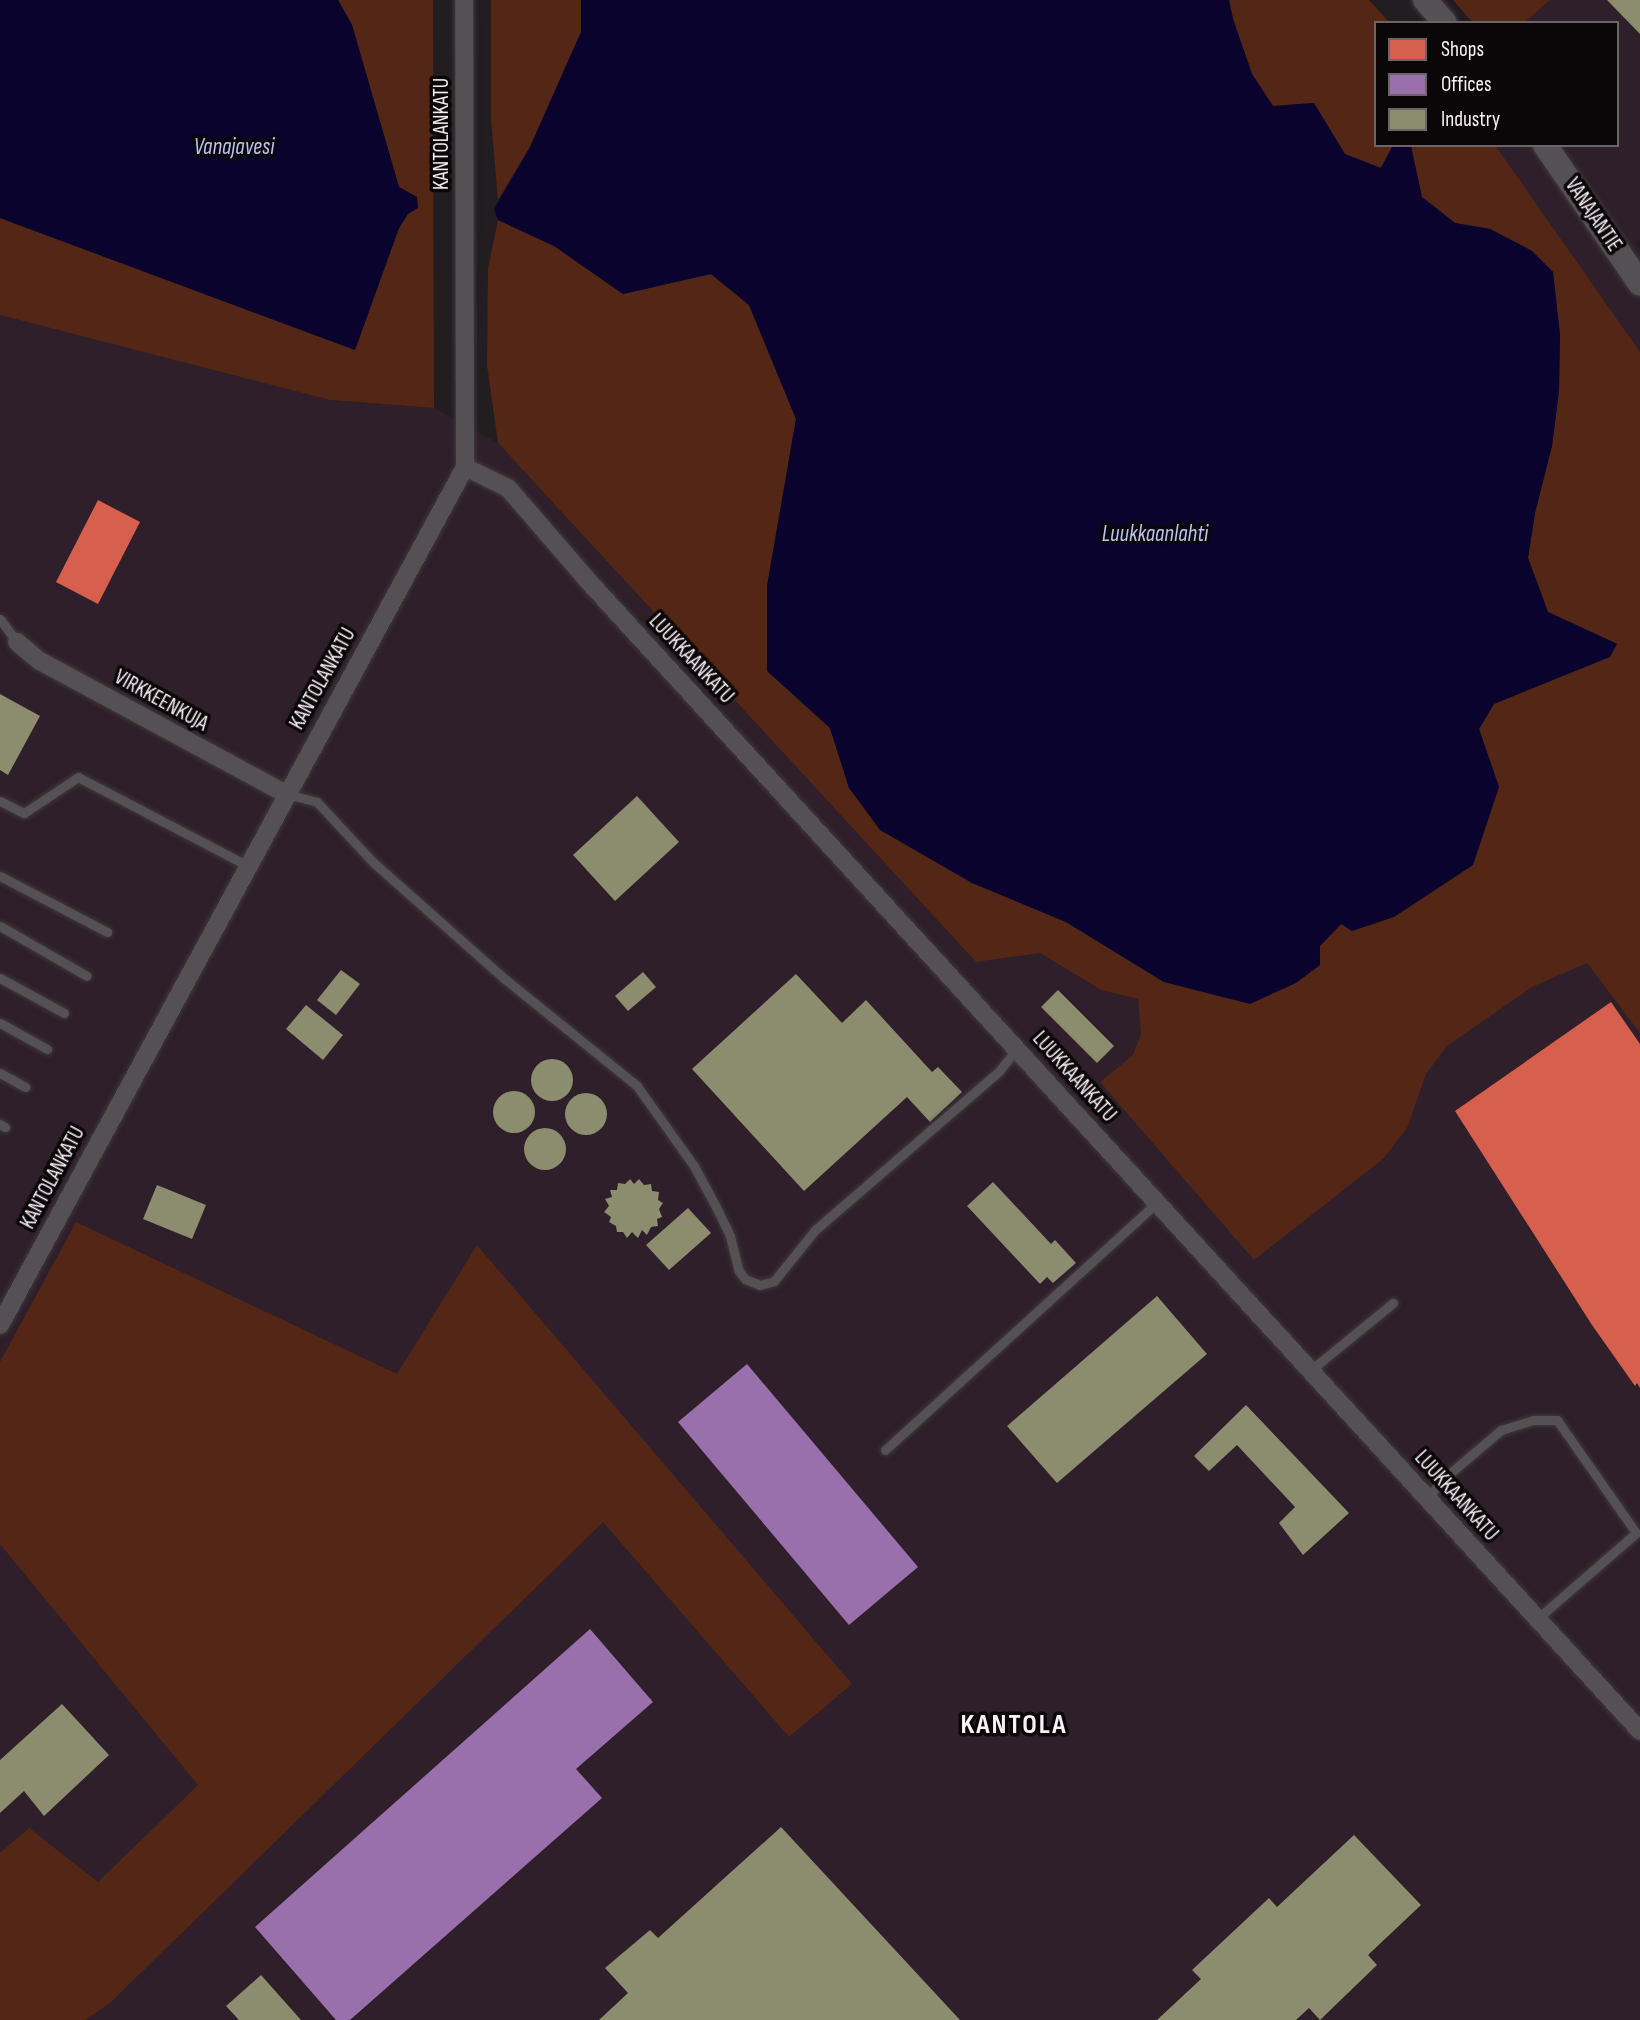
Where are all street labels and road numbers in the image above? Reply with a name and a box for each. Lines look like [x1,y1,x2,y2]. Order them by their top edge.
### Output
street label: KANTOLANKATU [429,78,455,190]
street label: VANAJANTIE [1559,173,1627,257]
street label: LUUKKAANKATU [643,609,739,709]
street label: KANTOLANKATU [285,624,361,734]
street label: VIRKKEENKUJA [110,665,212,737]
street label: LUUKKAANKATU [1027,1027,1121,1127]
street label: KANTOLANKATU [16,1123,90,1233]
street label: LUUKKAANKATU [1409,1446,1503,1546]

